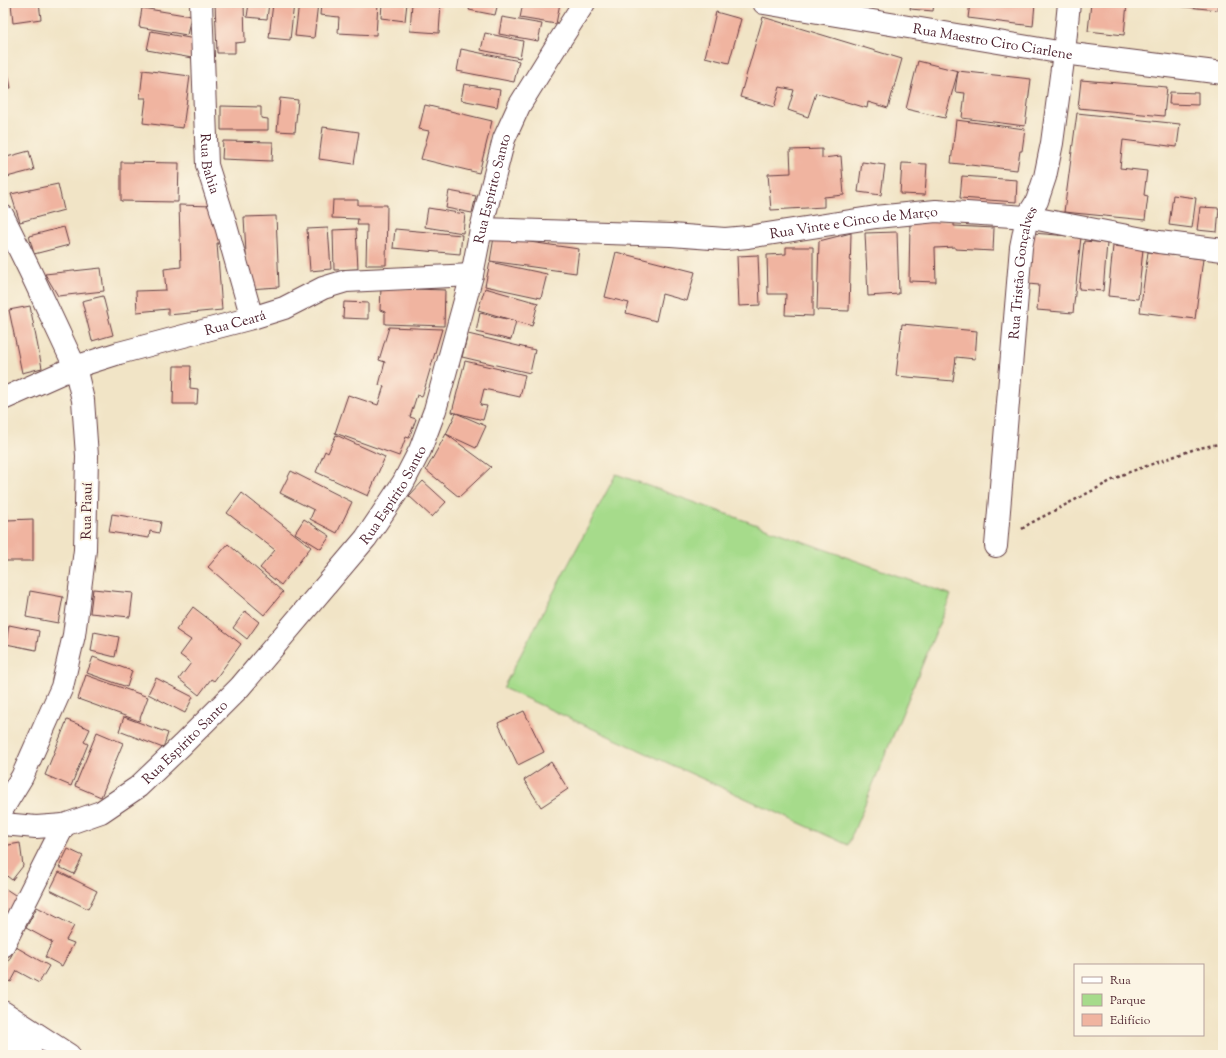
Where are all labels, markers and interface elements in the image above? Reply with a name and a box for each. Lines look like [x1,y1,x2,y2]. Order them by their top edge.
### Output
street label: Rua Maestro Ciro Ciarlene [911,20,1074,66]
street label: Rua Espírito Santo [470,130,517,246]
street label: Rua Bahia [194,133,224,197]
street label: Rua Vinte e Cinco de Março [768,203,939,245]
street label: Rua Tristão Gonçalves [1005,203,1043,340]
street label: Rua Ceará [203,306,269,342]
street label: Rua Espírito Santo [356,443,433,550]
street label: Rua Piauí [78,482,98,540]
street label: Rua Espírito Santo [139,696,234,790]
legend [1074,964,1204,1036]
text: Rua [1110,972,1131,990]
text: Parque [1110,992,1146,1010]
text: Edifício [1110,1012,1151,1030]

